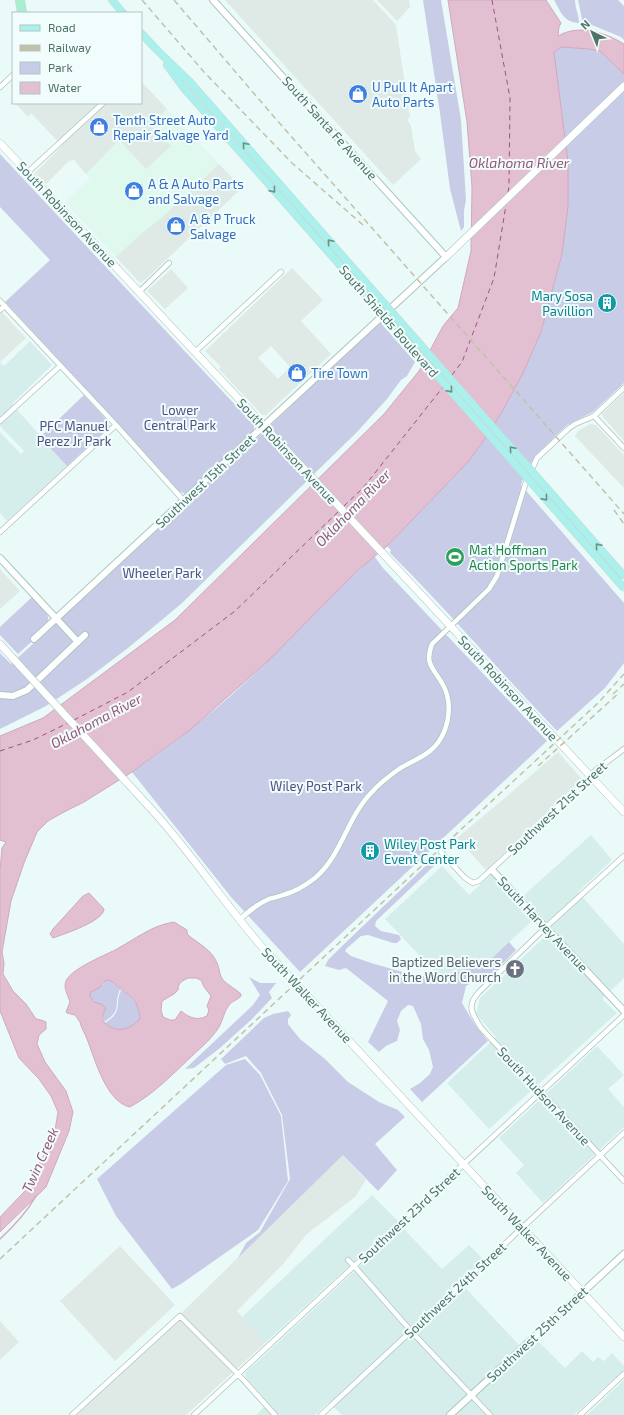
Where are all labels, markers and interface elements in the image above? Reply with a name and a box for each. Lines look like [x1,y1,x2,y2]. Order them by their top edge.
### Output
legend [12,12,142,104]
north arrow [572,12,612,52]
text: N [577,17,592,32]
text: Road [48,20,76,34]
text: Railway [48,40,92,54]
text: Park [48,60,73,74]
street label: South Santa Fe Avenue [279,73,381,183]
place label: U Pull It Apart Auto Parts [372,79,453,110]
text: Water [48,80,82,94]
shop icon: U Pull It Apart Auto Parts [347,83,369,105]
place label: Tenth Street Auto Repair Salvage Yard [113,112,229,143]
shop icon: Tenth Street Auto Repair Salvage Yard [88,116,110,138]
one-way arrow [242,142,249,150]
water label: Oklahoma River [469,154,570,171]
street label: South Robinson Avenue [14,158,120,270]
place label: A & A Auto Parts and Salvage [148,176,244,207]
shop icon: A & A Auto Parts and Salvage [123,180,145,202]
one-way arrow [269,185,276,192]
place label: A & P Truck Salvage [190,211,256,242]
shop icon: A & P Truck Salvage [165,215,187,237]
one-way arrow [328,240,335,247]
street label: South Shields Boulevard [336,262,442,380]
place label: Mary Sosa Pavillion [531,288,593,319]
building icon: Mary Sosa Pavillion [596,292,618,314]
shop icon: Tire Town [286,362,308,384]
place label: Tire Town [311,365,368,381]
one-way arrow [445,386,452,393]
street label: South Robinson Avenue [234,395,340,507]
park label: Lower Central Park [144,402,217,433]
park label: PFC Manuel Perez Jr Park [37,418,112,449]
street label: Southwest 15th Street [152,431,258,531]
one-way arrow [510,446,517,454]
water label: Oklahoma River [312,465,394,550]
one-way arrow [541,494,548,501]
place label: Mat Hoffman Action Sports Park [469,542,578,573]
one-way arrow [596,544,603,551]
sports icon: Mat Hoffman Action Sports Park [444,546,466,568]
park label: Wheeler Park [122,565,202,581]
street label: South Robinson Avenue [455,632,561,744]
water label: Oklahoma River [47,689,145,752]
street label: Southwest 21st Street [504,758,610,858]
park label: Wiley Post Park [270,778,362,794]
place label: Wiley Post Park Event Center [384,836,476,867]
building icon: Wiley Post Park Event Center [359,840,381,862]
street label: South Harvey Avenue [495,873,591,975]
street label: South Walker Avenue [259,944,355,1046]
place label: Baptized Believers in the Word Church [389,954,501,985]
church icon: Baptized Believers in the Word Church [504,958,526,980]
street label: South Hudson Avenue [494,1043,594,1149]
water label: Twin Creek [18,1125,61,1195]
street label: Southwest 23rd Street [355,1164,463,1266]
street label: South Walker Avenue [479,1182,575,1284]
street label: Southwest 24th Street [401,1239,509,1341]
street label: Southwest 25th Street [483,1283,591,1385]

